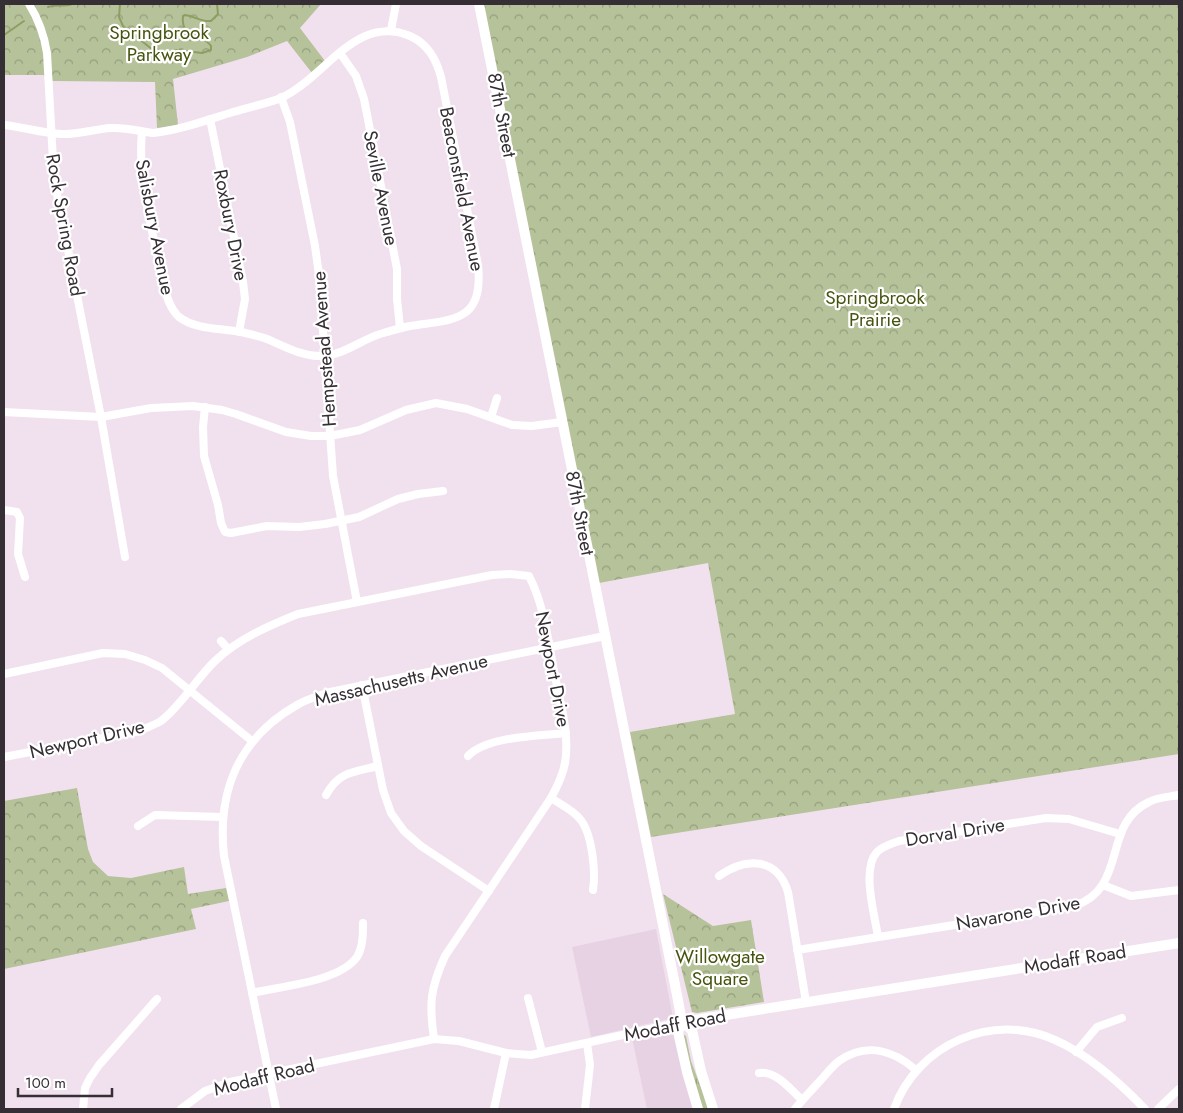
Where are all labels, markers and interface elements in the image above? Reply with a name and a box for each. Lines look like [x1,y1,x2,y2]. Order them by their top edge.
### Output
park label: Springbrook Parkway [109,19,209,68]
street label: 87th Street [481,70,524,160]
street label: Beaconsfield Avenue [433,105,491,274]
street label: Seville Avenue [357,128,405,248]
street label: Rock Spring Road [39,152,91,298]
street label: Salisbury Avenue [129,157,181,297]
street label: Roxbury Drive [207,167,255,283]
street label: Hempstead Avenue [305,270,343,428]
park label: Springbrook Prairie [825,284,925,333]
street label: 87th Street [559,468,602,558]
street label: Newport Drive [529,609,577,729]
street label: Massachusetts Avenue [312,647,491,713]
street label: Newport Drive [27,713,147,765]
street label: Dorval Drive [903,811,1007,853]
street label: Navarone Drive [954,889,1082,937]
street label: Modaff Road [1022,938,1128,980]
park label: Willowgate Square [675,943,765,992]
street label: Modaff Road [622,1002,728,1048]
street label: Modaff Road [211,1051,317,1103]
scale bar [18,1066,111,1098]
text: 100 m [25,1072,66,1094]

